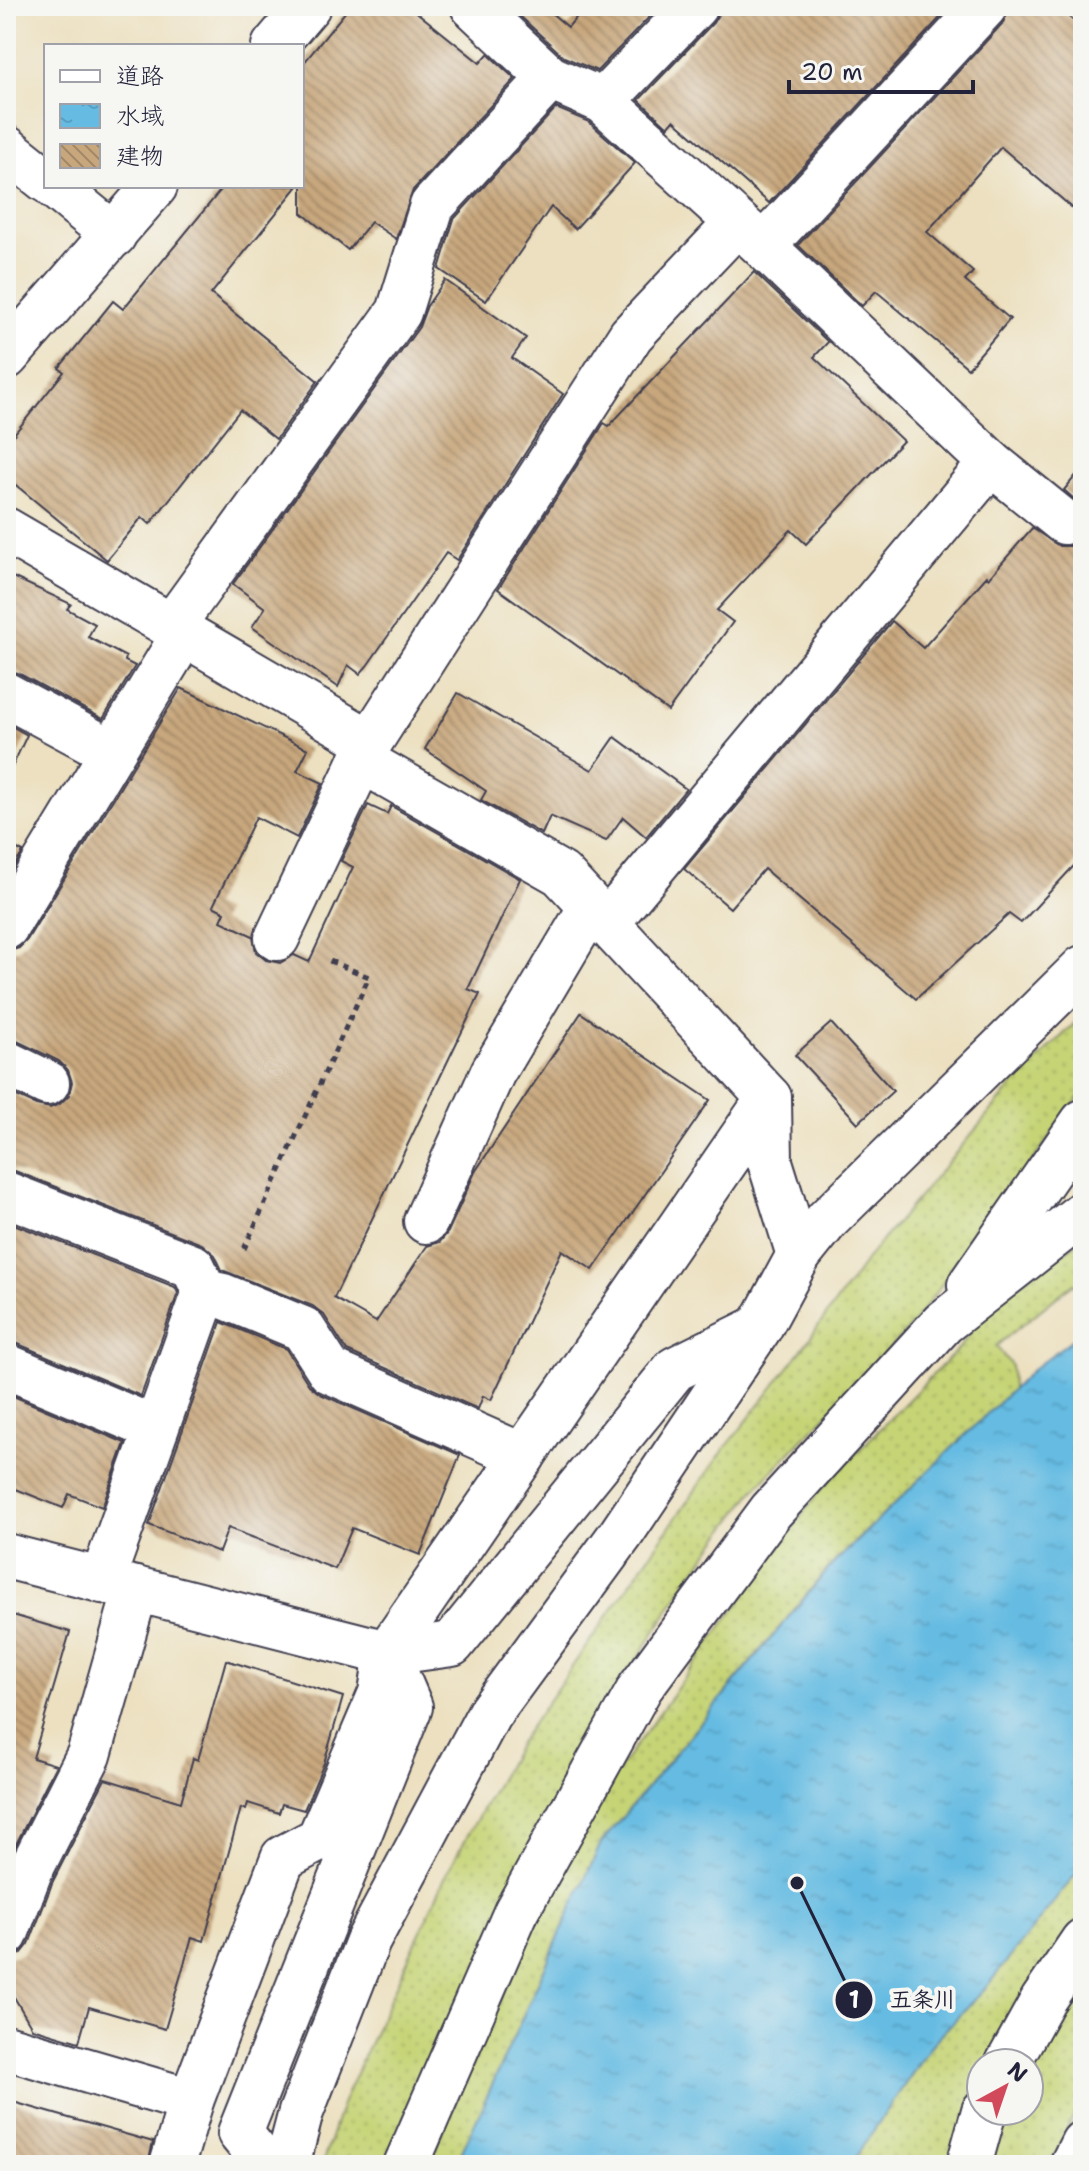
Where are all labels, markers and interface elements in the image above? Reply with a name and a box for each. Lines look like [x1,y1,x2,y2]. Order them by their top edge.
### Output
legend [44,44,304,188]
scale bar [789,44,973,94]
text: 20 m [801,56,863,88]
text: 道路 [116,60,164,92]
text: 水域 [116,100,164,132]
text: 建物 [116,140,164,172]
callout: 五条川 [834,1977,972,2023]
text: 1 [849,1984,859,2016]
text: 五条川 [890,1985,956,2014]
north arrow [965,2047,1045,2127]
text: N [1002,2055,1034,2089]

